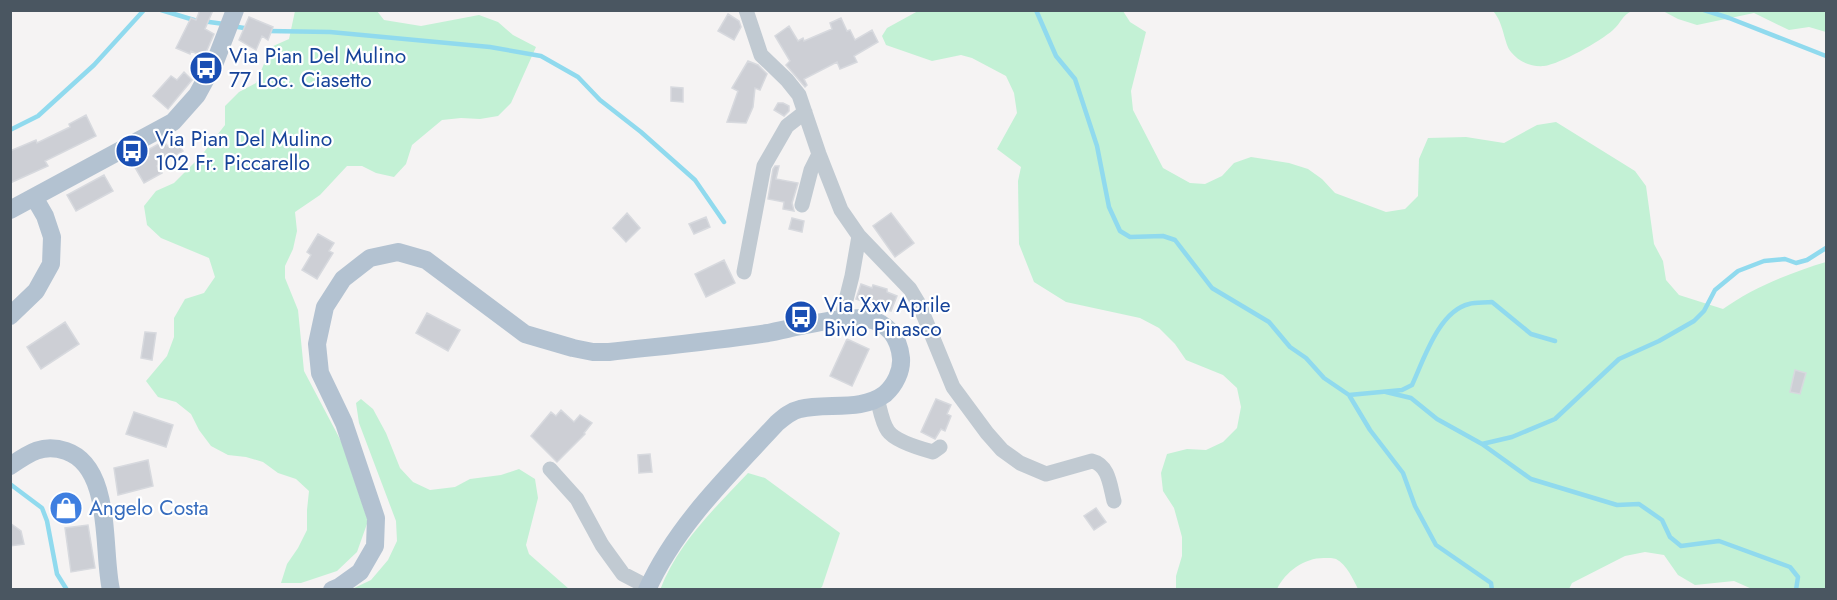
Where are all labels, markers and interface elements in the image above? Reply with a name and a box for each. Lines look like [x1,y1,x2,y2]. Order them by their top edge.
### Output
place label: Via Pian Del Mulino 77 Loc. Ciasetto [229,41,406,95]
bus stop icon: Via Pian Del Mulino 77 Loc. Ciasetto [188,50,224,86]
place label: Via Pian Del Mulino 102 Fr. Piccarello [155,124,332,178]
bus stop icon: Via Pian Del Mulino 102 Fr. Piccarello [114,133,150,169]
place label: Via Xxv Aprile Bivio Pinasco [824,290,951,344]
bus stop icon: Via Xxv Aprile Bivio Pinasco [783,299,819,335]
shop icon: Angelo Costa [48,490,84,526]
place label: Angelo Costa [89,493,209,523]

